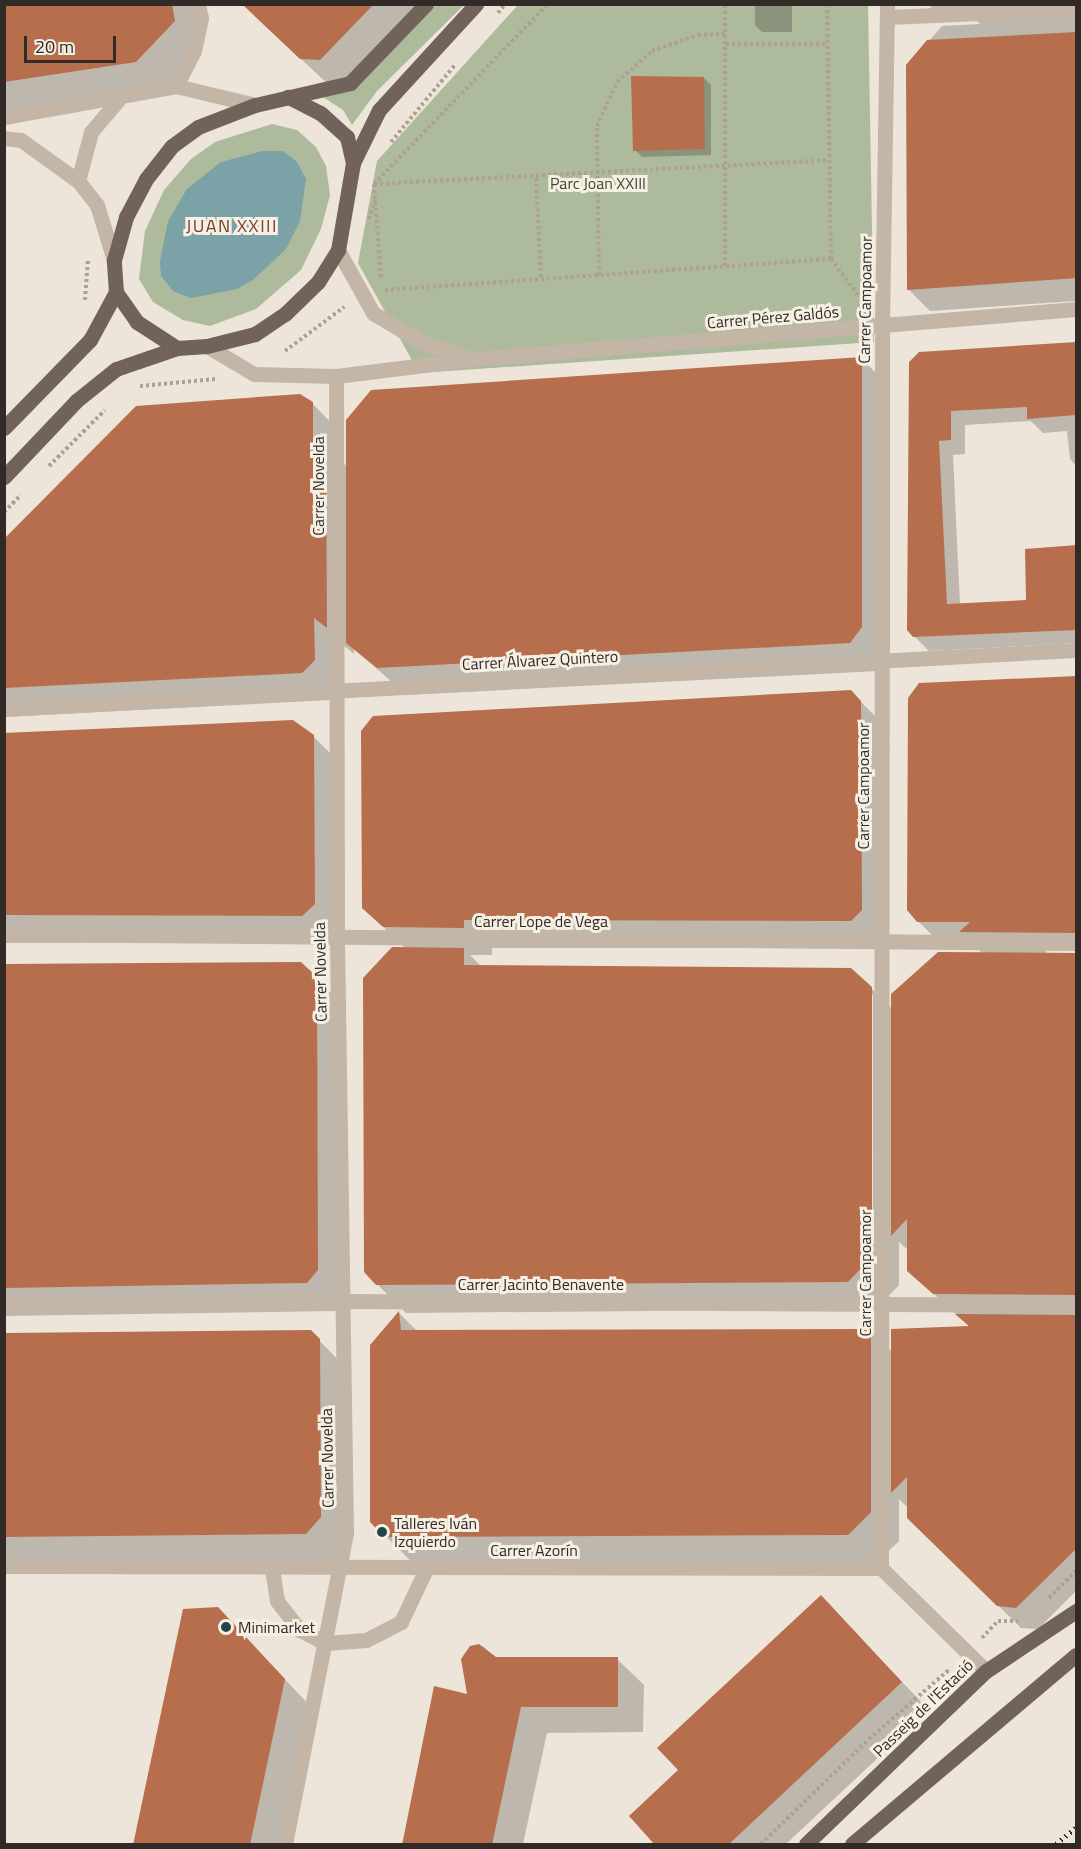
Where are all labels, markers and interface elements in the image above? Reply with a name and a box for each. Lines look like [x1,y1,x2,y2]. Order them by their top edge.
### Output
scale bar [27,24,118,62]
text: 20 m [35,33,74,60]
park label: Parc Joan XXIII [550,173,646,193]
district label: JUAN XXIII [186,215,278,237]
street label: Carrer Campoamor [854,236,876,364]
street label: Carrer Pérez Galdós [706,302,840,332]
street label: Carrer Novelda [308,436,328,536]
street label: Carrer Álvarez Quintero [461,646,619,674]
street label: Carrer Campoamor [853,722,873,850]
street label: Carrer Lope de Vega [474,911,608,931]
street label: Carrer Novelda [310,922,330,1022]
street label: Carrer Campoamor [855,1209,875,1337]
street label: Carrer Jacinto Benavente [458,1274,624,1294]
street label: Carrer Novelda [317,1408,337,1508]
place label: Talleres Iván Izquierdo [394,1513,477,1551]
marker: Talleres Iván Izquierdo [375,1525,389,1539]
street label: Carrer Azorín [490,1540,578,1560]
place label: Minimarket [238,1617,315,1637]
marker: Minimarket [219,1620,233,1634]
street label: Passeig de l'Estació [869,1655,977,1761]

